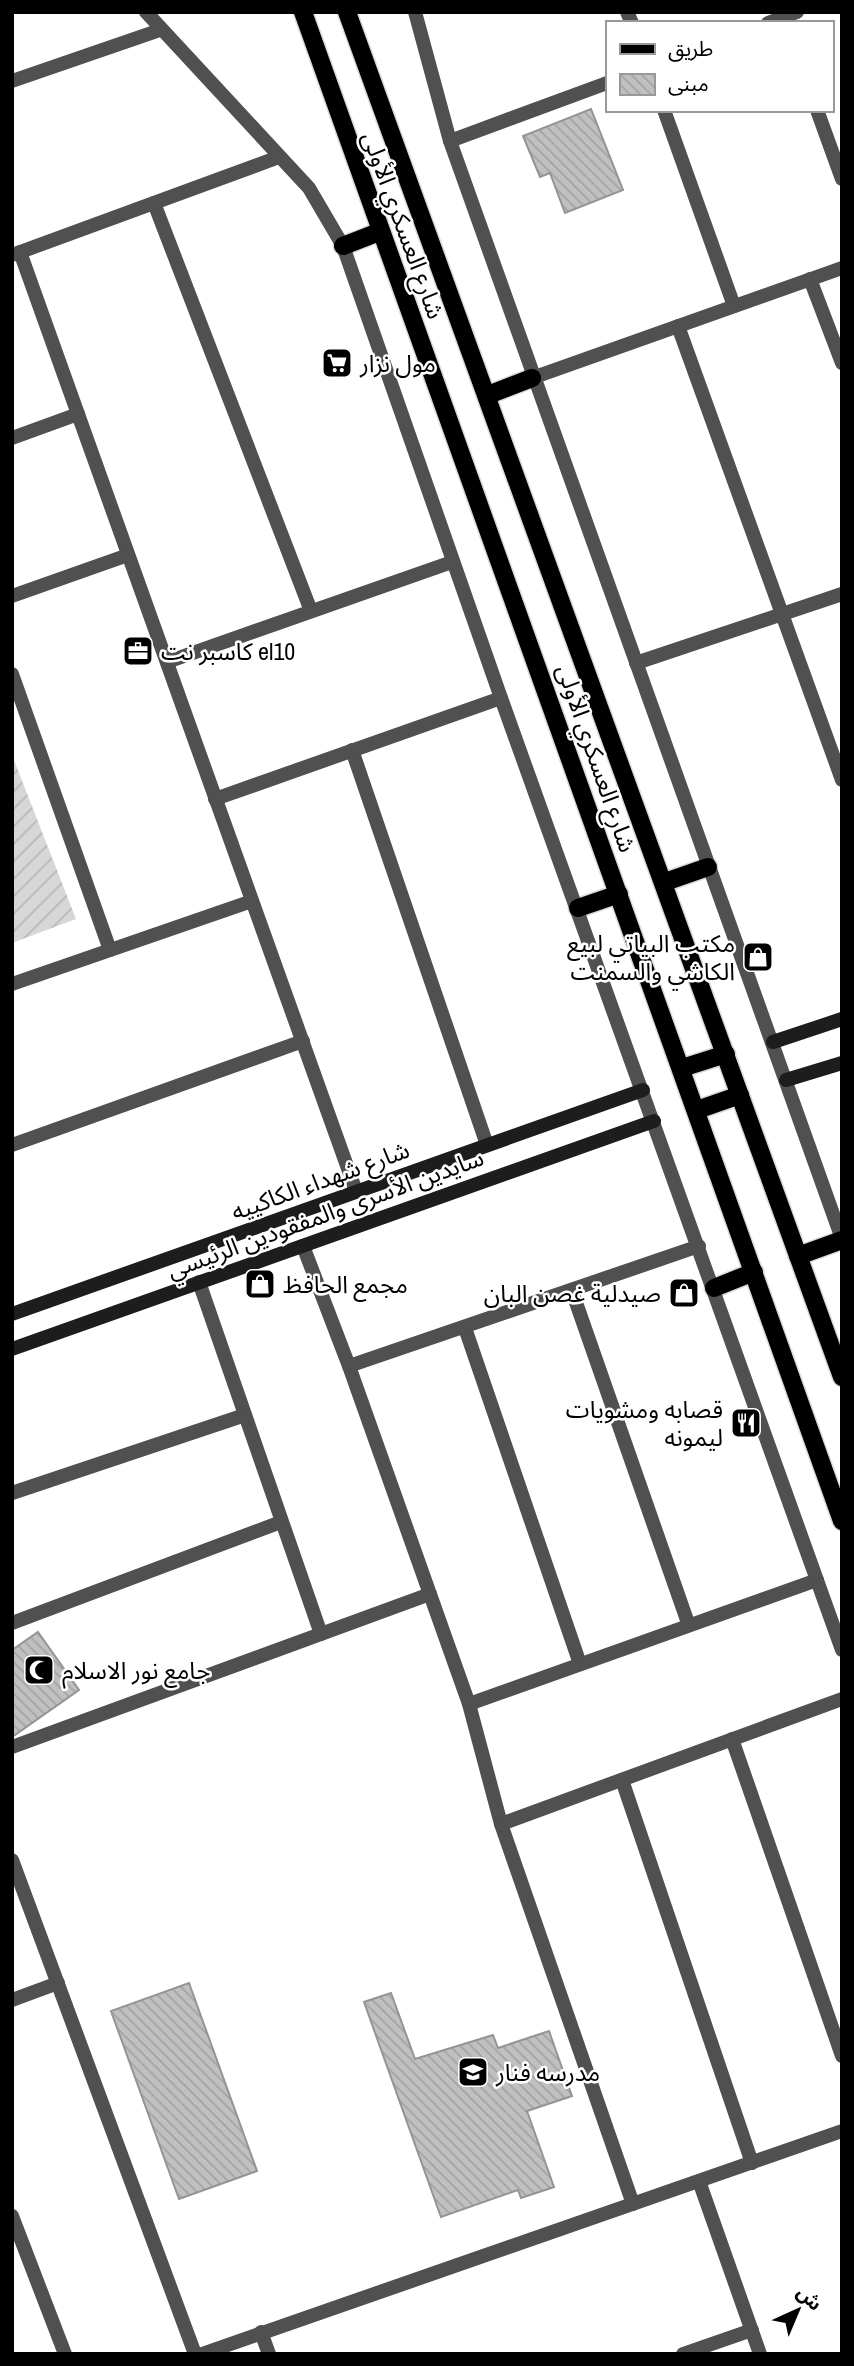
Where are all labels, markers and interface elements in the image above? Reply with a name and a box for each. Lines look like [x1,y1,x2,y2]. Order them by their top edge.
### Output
legend [606,21,833,112]
text: طريق [668,34,713,63]
text: مبنى [668,69,709,98]
street label: شارع العسكري الأولى [352,127,453,324]
supermarket icon: مول نزار [320,346,354,380]
place label: مول نزار [359,347,436,379]
office icon: كاسبر نت el10 [121,634,155,668]
place label: كاسبر نت el10 [161,635,295,667]
street label: شارع العسكري الأولى [546,660,644,857]
place label: مكتب البياتي لبيع الكاشي والسمنت [567,927,735,991]
shop icon: مكتب البياتي لبيع الكاشي والسمنت [741,940,775,974]
street label: شارع شهداء الكاكييه [226,1133,414,1229]
street label: سايدين الأسرى والمفقودين الرئيسي [162,1141,489,1289]
shop icon: مجمع الحافظ [243,1267,277,1301]
place label: مجمع الحافظ [283,1268,408,1302]
shop icon: صيدلية غصن البان [667,1276,701,1310]
place label: صيدلية غصن البان [484,1277,661,1309]
place label: قصابه ومشويات ليمونه [566,1393,723,1453]
restaurant icon: قصابه ومشويات ليمونه [729,1406,763,1440]
mosque icon: جامع نور الاسلام [22,1653,56,1687]
place label: جامع نور الاسلام [62,1654,211,1689]
school or university icon: مدرسه فنار [456,2055,490,2089]
place label: مدرسه فنار [495,2056,600,2088]
north arrow [763,2275,833,2345]
text: ش [791,2279,828,2316]

